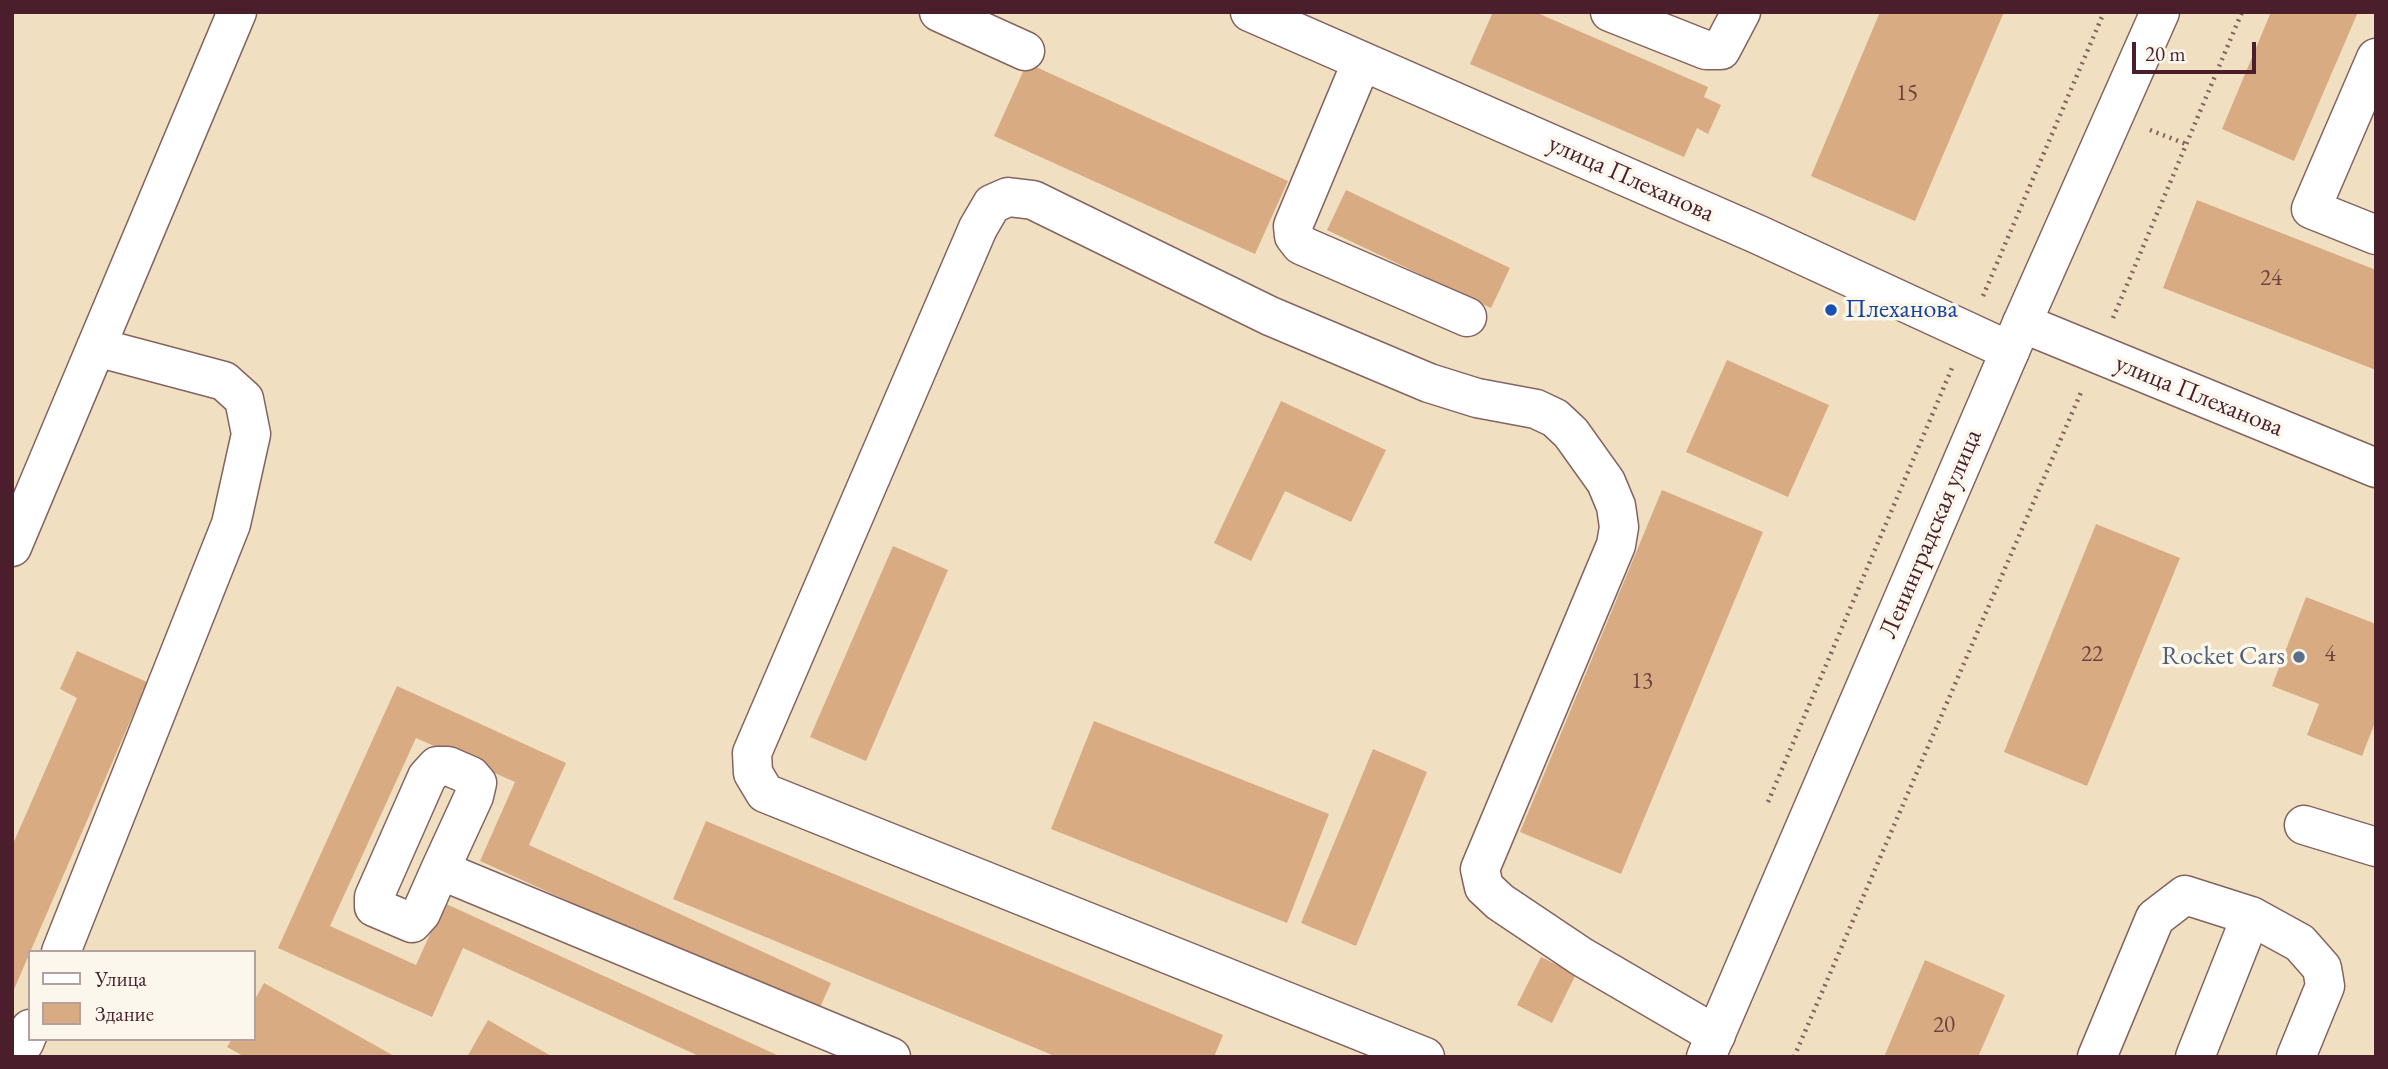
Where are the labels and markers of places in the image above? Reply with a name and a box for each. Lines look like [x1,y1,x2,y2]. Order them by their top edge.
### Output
place label: Плеханова [1845,294,1958,326]
marker: Плеханова [1823,302,1839,318]
place label: Rocket Cars [2161,641,2285,673]
marker: Rocket Cars [2291,649,2307,665]

